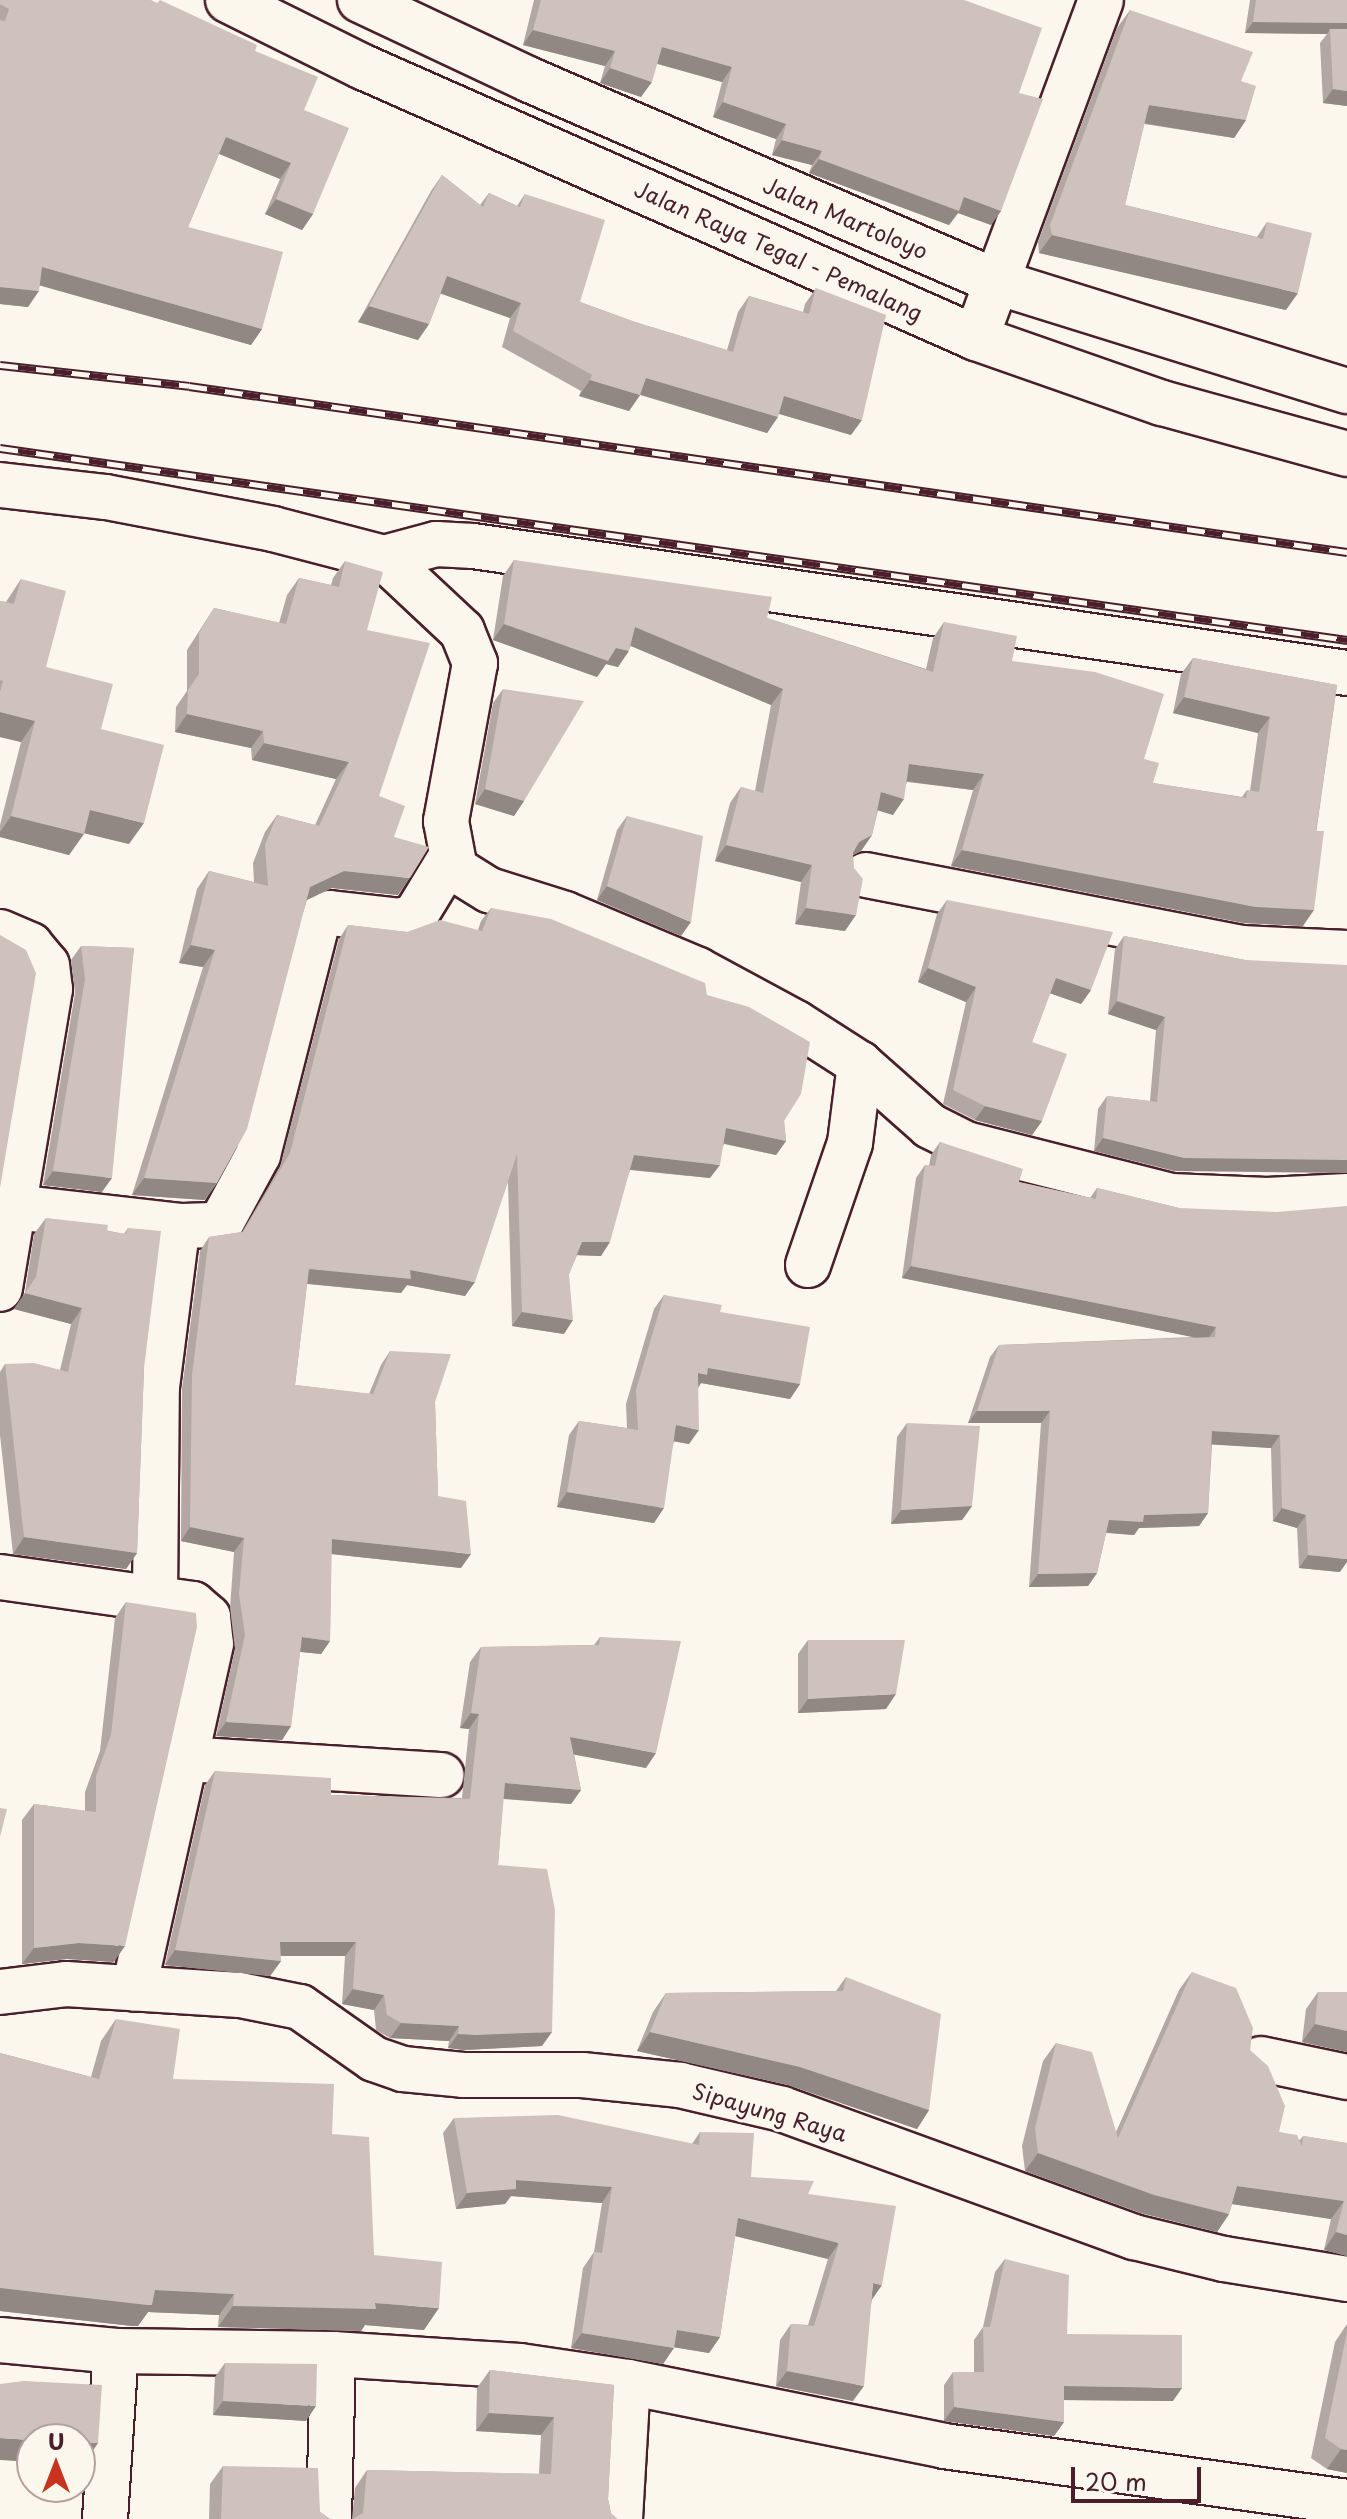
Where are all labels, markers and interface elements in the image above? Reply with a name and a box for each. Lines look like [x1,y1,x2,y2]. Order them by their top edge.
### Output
street label: Jalan Martoloyo [759,170,933,264]
street label: Jalan Raya Tegal - Pemalang [631,175,927,325]
street label: Sipayung Raya [689,2076,851,2146]
north arrow [16,2423,96,2503]
text: U [48,2424,64,2457]
scale bar [1075,2451,1205,2501]
text: 20 m [1085,2463,1147,2499]

